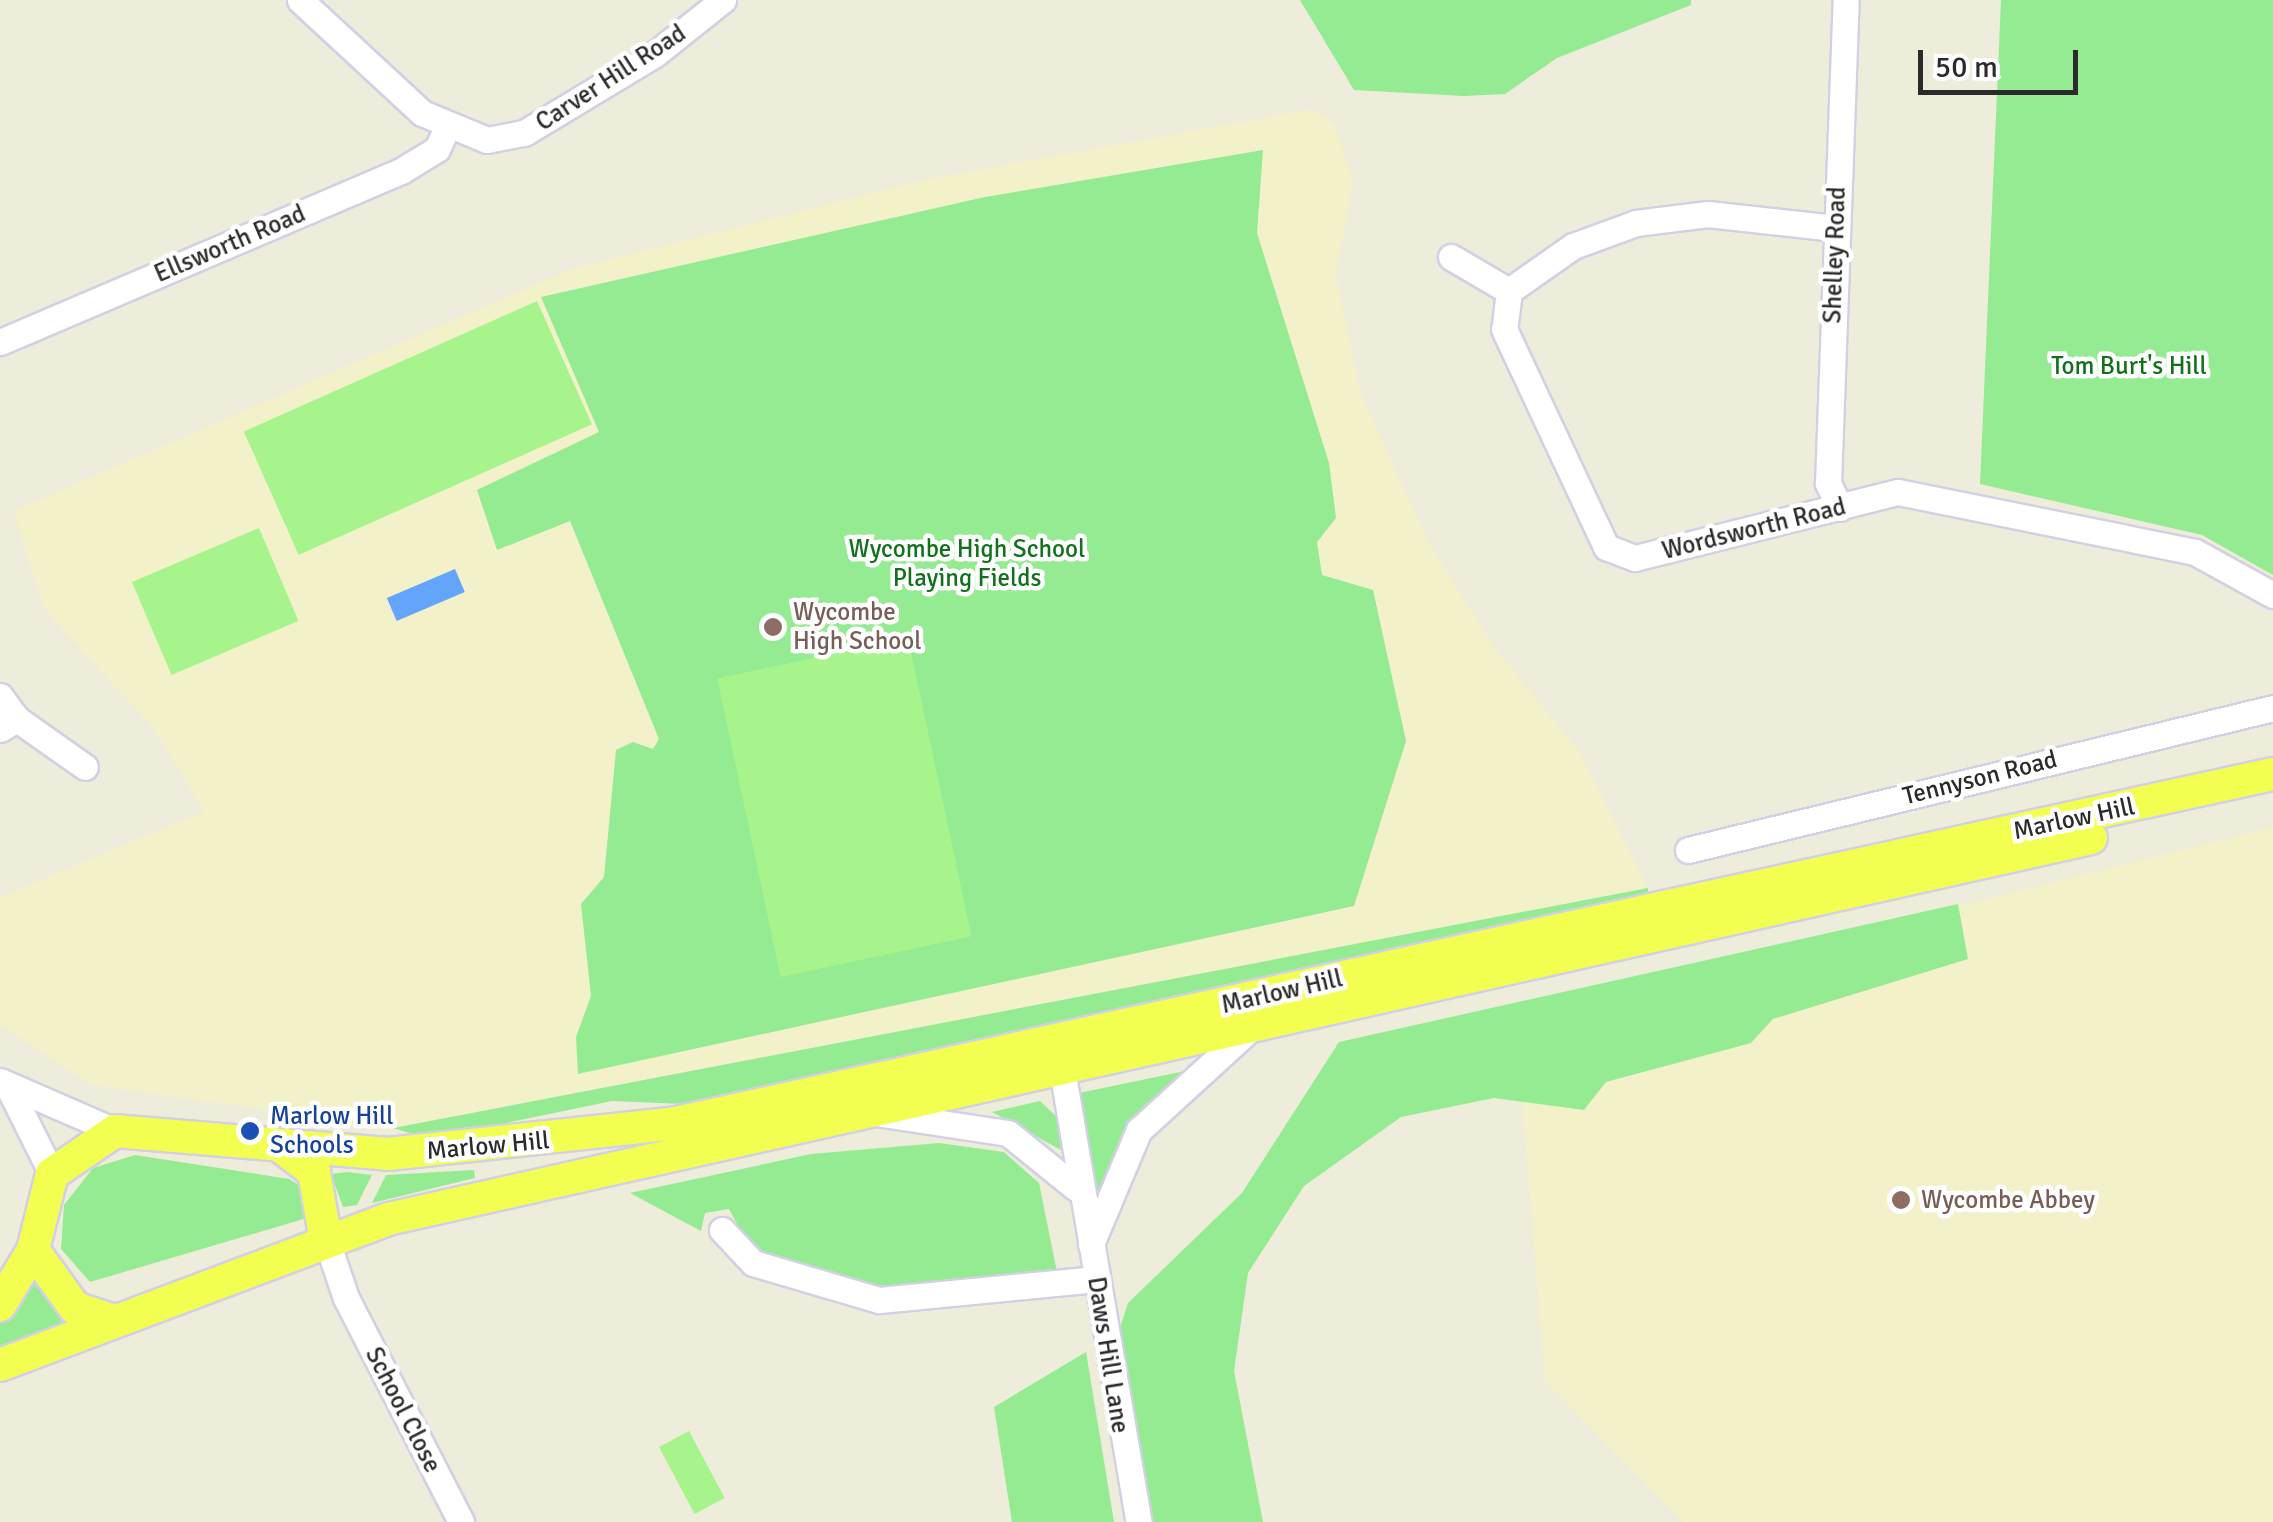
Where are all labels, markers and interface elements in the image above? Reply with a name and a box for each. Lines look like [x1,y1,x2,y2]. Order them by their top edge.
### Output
street label: Carver Hill Road [530,18,692,138]
scale bar [1923,30,2083,92]
text: 50 m [1935,49,1998,86]
street label: Shelley Road [1818,186,1852,324]
street label: Ellsworth Road [150,199,310,289]
park label: Tom Burt's Hill [2051,351,2207,381]
street label: Wordsworth Road [1659,492,1849,566]
park label: Wycombe High School Playing Fields [849,535,1085,594]
place label: Wycombe High School [793,598,922,657]
marker: Wycombe High School [762,616,784,638]
street label: Tennyson Road [1900,744,2060,812]
street label: Marlow Hill [2010,791,2138,847]
street label: Marlow Hill [1218,963,1346,1021]
place label: Marlow Hill Schools [270,1102,394,1161]
marker: Marlow Hill Schools [239,1120,261,1142]
street label: Marlow Hill [425,1126,551,1166]
place label: Wycombe Abbey [1921,1185,2095,1215]
marker: Wycombe Abbey [1890,1189,1912,1211]
street label: Daws Hill Lane [1081,1275,1135,1435]
street label: School Close [359,1342,447,1478]

